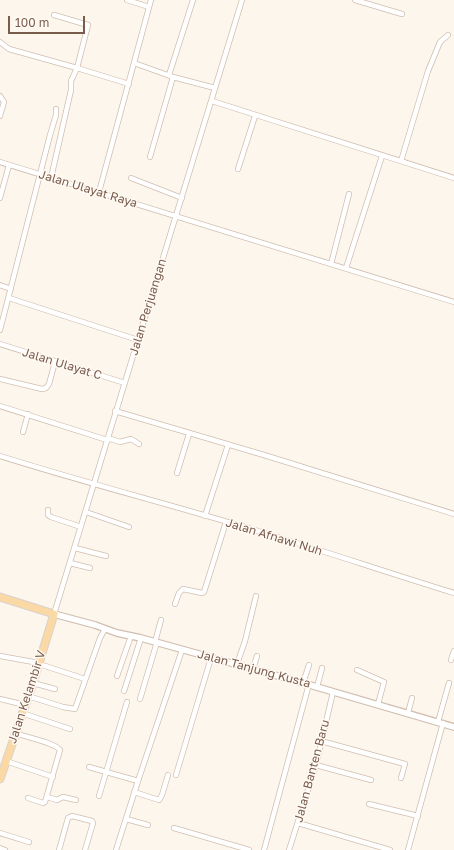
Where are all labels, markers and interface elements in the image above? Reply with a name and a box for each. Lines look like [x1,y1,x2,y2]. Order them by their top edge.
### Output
scale bar [10,8,87,34]
text: 100 m [15,15,49,30]
street label: Jalan Ulayat Raya [37,167,139,211]
street label: Jalan Perjuangan [126,257,170,357]
street label: Jalan Ulayat C [20,345,104,383]
street label: Jalan Afnawi Nuh [224,515,324,559]
street label: Jalan Tanjung Kusta [196,647,312,691]
street label: Jalan Kelambir V [5,649,49,745]
street label: Jalan Banten Baru [291,718,333,824]

